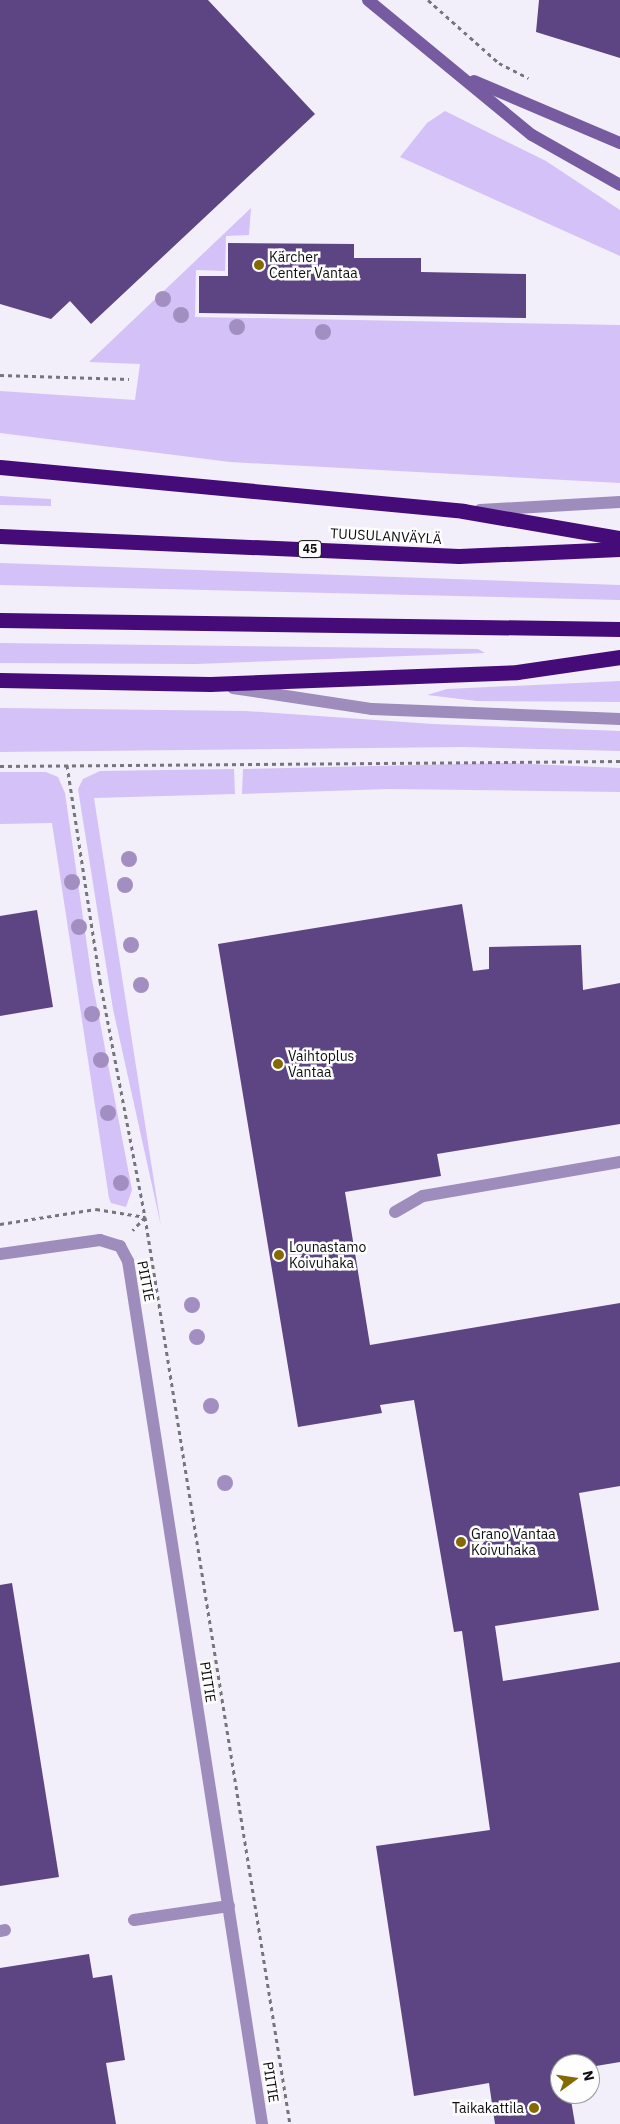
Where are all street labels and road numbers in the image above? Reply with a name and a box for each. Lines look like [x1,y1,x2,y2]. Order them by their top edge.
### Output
street label: TUUSULANVÄYLÄ [330,525,442,547]
road number: 45 [298,540,322,558]
street label: PIITIE [134,1259,158,1303]
street label: PIITIE [196,1660,220,1704]
street label: PIITIE [259,2060,283,2104]

